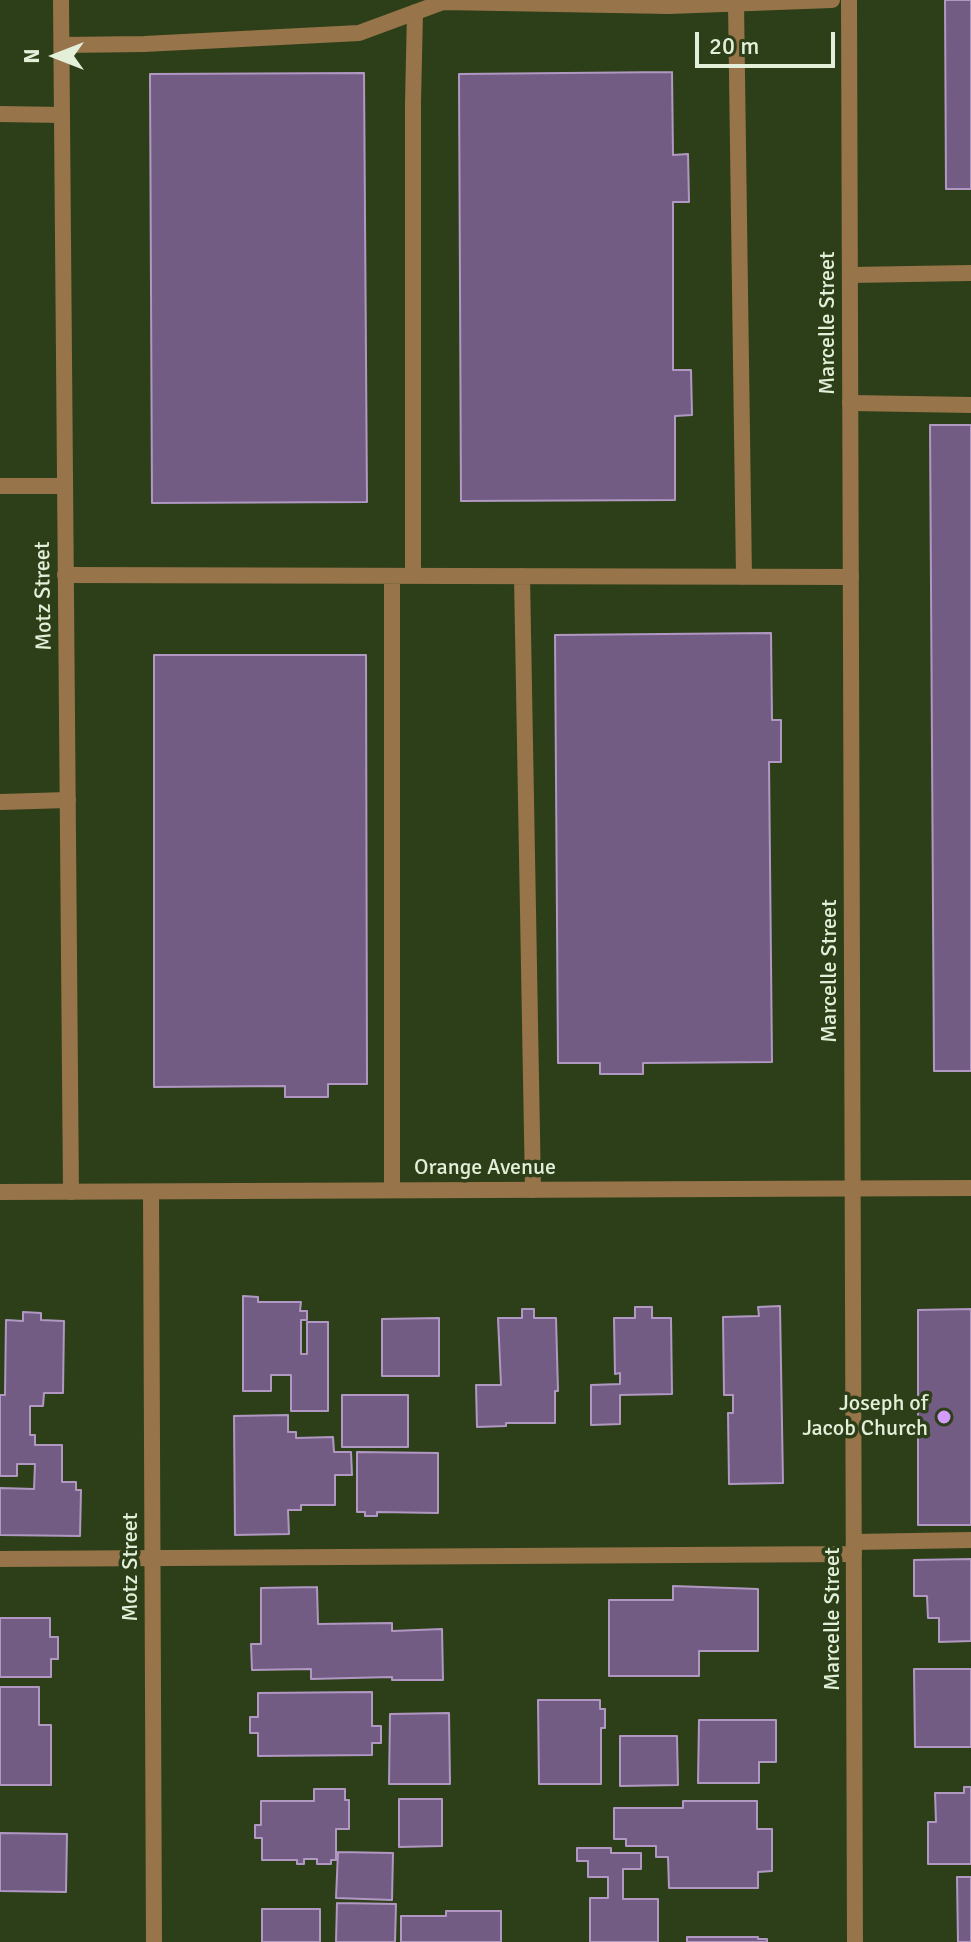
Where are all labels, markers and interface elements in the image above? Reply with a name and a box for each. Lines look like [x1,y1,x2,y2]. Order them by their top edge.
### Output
north arrow [16,16,96,96]
scale bar [699,16,839,66]
text: 20 m [709,31,759,61]
text: N [18,48,45,64]
street label: Marcelle Street [815,251,841,395]
street label: Motz Street [30,541,58,651]
street label: Marcelle Street [817,899,843,1043]
street label: Orange Avenue [414,1155,556,1181]
place label: Joseph of Jacob Church [802,1391,928,1442]
marker: Joseph of Jacob Church [935,1408,953,1426]
street label: Motz Street [118,1512,144,1622]
street label: Marcelle Street [820,1547,846,1691]

